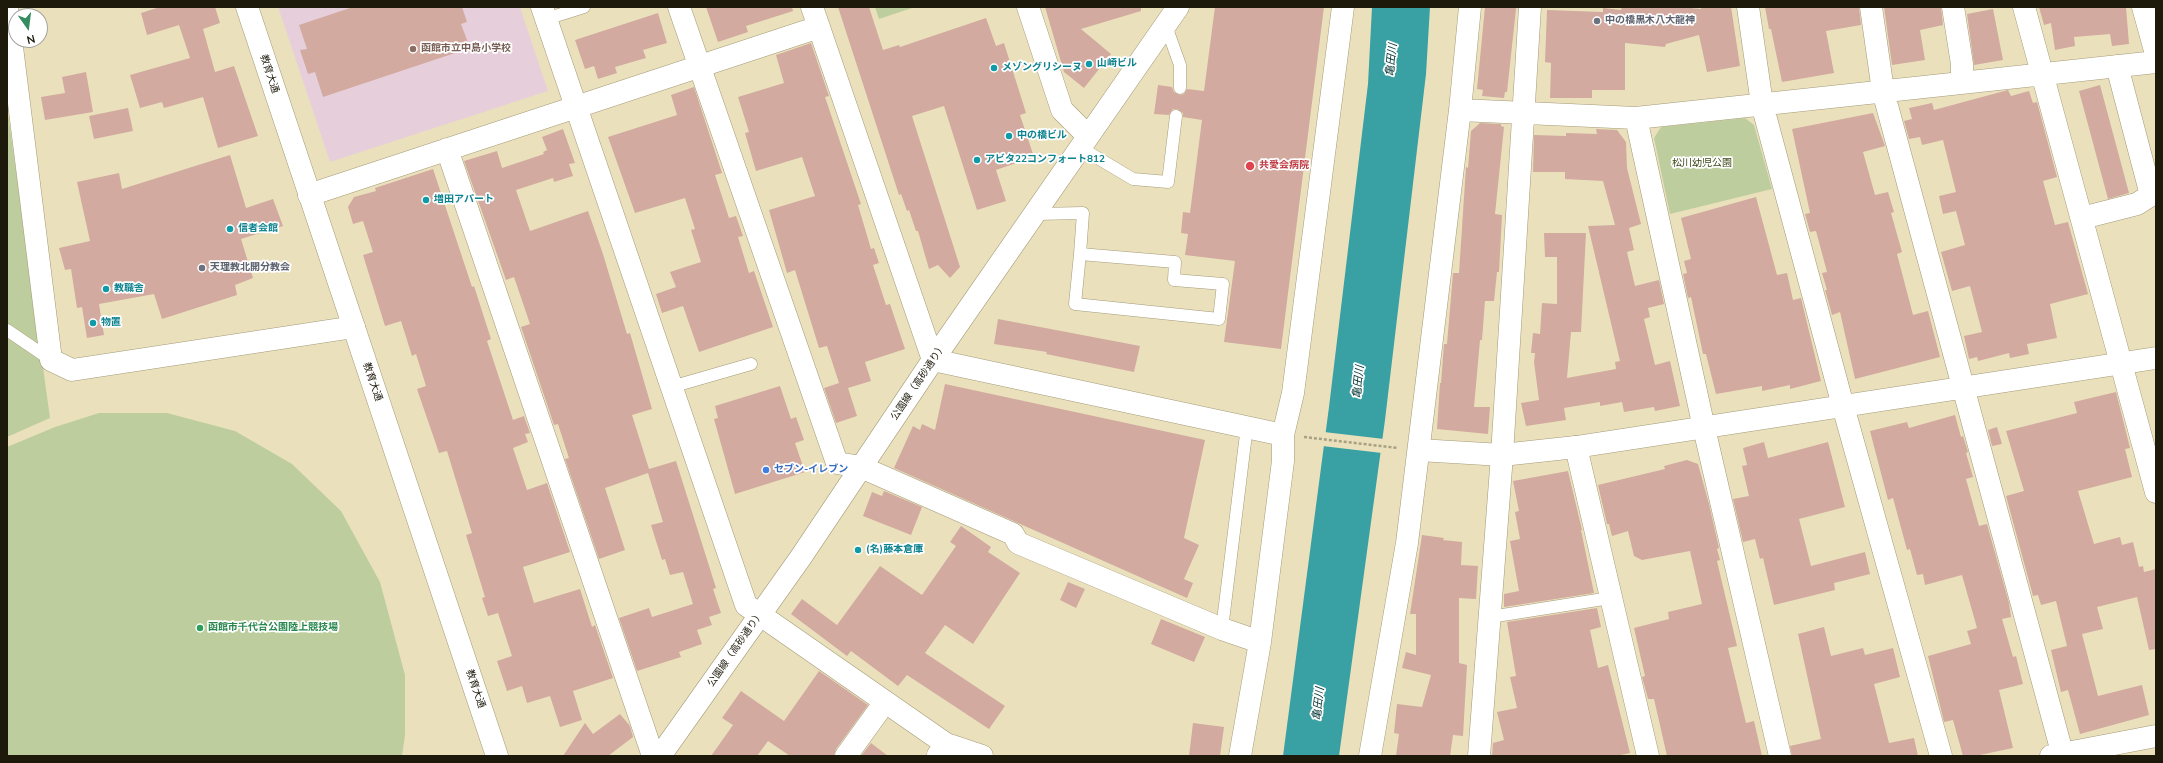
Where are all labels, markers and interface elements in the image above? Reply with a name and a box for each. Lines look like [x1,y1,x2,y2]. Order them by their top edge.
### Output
north arrow [8,8,48,48]
place label: 中の橋黒木八大龍神 [1605,15,1695,27]
marker: 中の橋黒木八大龍神 [1592,16,1602,26]
text: N [25,31,37,47]
place label: 函館市立中島小学校 [421,43,511,55]
water label: 亀田川 [1384,43,1400,77]
marker: 函館市立中島小学校 [408,44,418,54]
street label: 教育大通 [257,53,281,95]
place label: 山崎ビル [1097,58,1137,70]
marker: 山崎ビル [1084,59,1094,69]
place label: メゾングリシーヌ [1002,62,1082,74]
marker: メゾングリシーヌ [989,63,999,73]
place label: 中の橋ビル [1017,130,1067,142]
marker: 中の橋ビル [1004,131,1014,141]
place label: アビタ22コンフォート812 [985,154,1105,166]
marker: アビタ22コンフォート812 [972,155,982,165]
park label: 松川幼児公園 [1672,158,1732,170]
marker: 共愛会病院 [1244,160,1256,172]
place label: 共愛会病院 [1259,160,1309,172]
place label: 増田アパート [434,194,494,206]
marker: 増田アパート [421,195,431,205]
place label: 信者会館 [238,223,278,235]
marker: 信者会館 [225,224,235,234]
place label: 天理教北開分教会 [210,262,290,274]
marker: 天理教北開分教会 [197,263,207,273]
place label: 教職舎 [114,283,144,295]
marker: 教職舎 [101,284,111,294]
place label: 物置 [101,317,121,329]
marker: 物置 [88,318,98,328]
street label: 公園線（高砂通り） [889,341,949,423]
street label: 教育大通 [360,361,384,403]
water label: 亀田川 [1351,365,1367,399]
place label: セブン-イレブン [774,464,848,476]
marker: セブン-イレブン [761,465,771,475]
place label: (名)藤本倉庫 [866,544,923,556]
marker: (名)藤本倉庫 [853,545,863,555]
street label: 公園線（高砂通り） [705,609,767,689]
place label: 函館市千代台公園陸上競技場 [208,622,338,634]
marker: 函館市千代台公園陸上競技場 [195,623,205,633]
street label: 教育大通 [463,668,487,710]
water label: 亀田川 [1310,687,1328,721]

